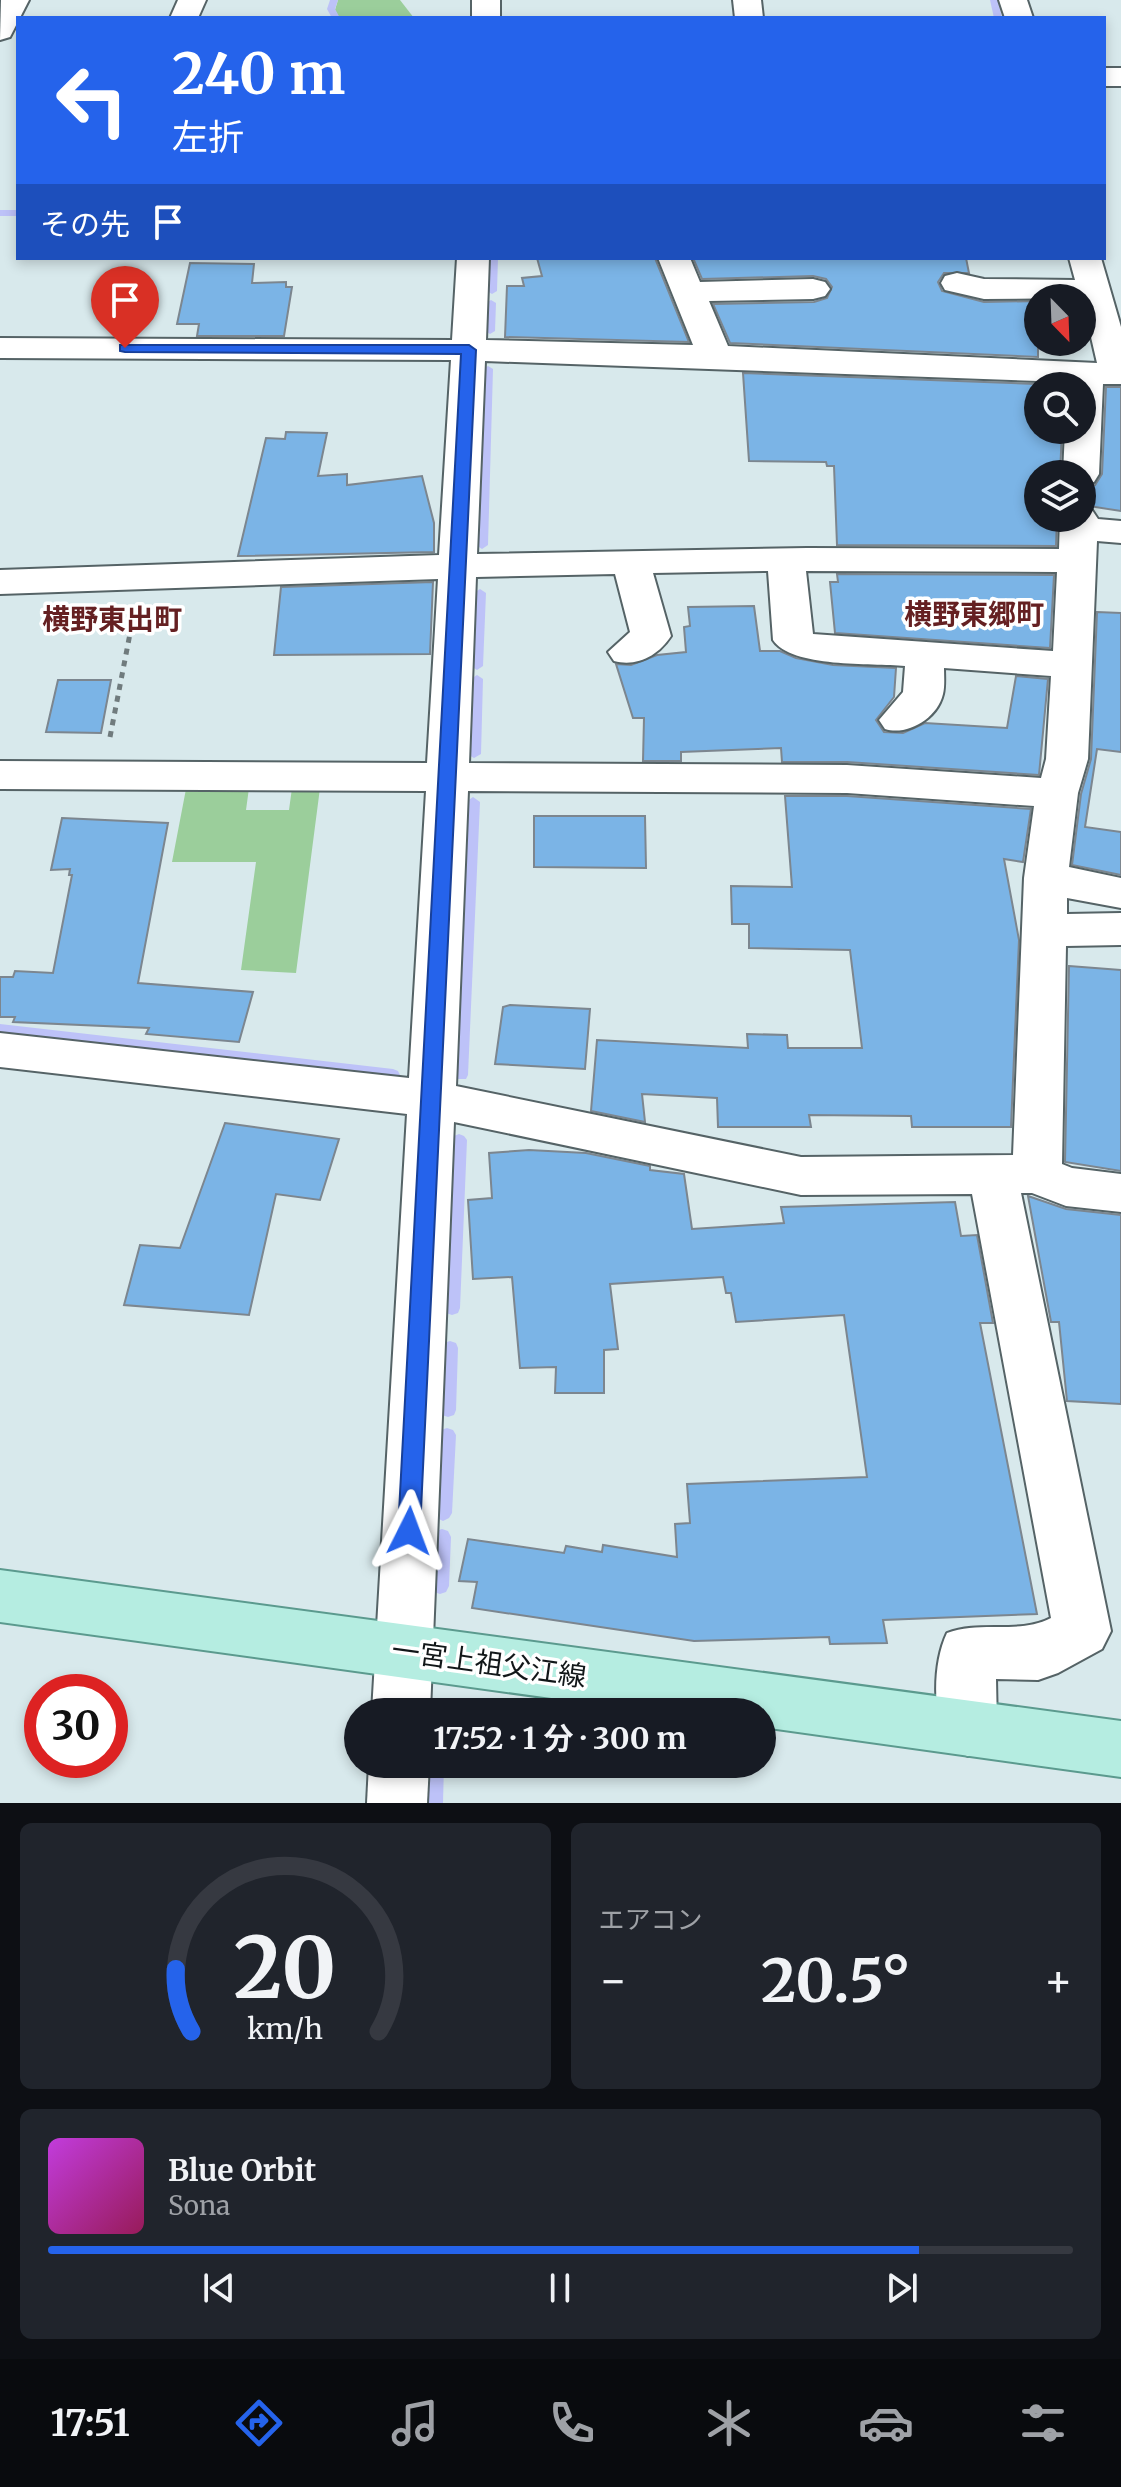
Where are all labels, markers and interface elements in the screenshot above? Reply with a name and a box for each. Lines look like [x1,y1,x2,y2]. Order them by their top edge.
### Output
text: 240 m [172,39,345,109]
icon: left [40,48,144,152]
text: 左折 [172,115,244,160]
icon: arrive [146,200,190,244]
text: その先 [40,205,130,243]
pin [91,266,159,348]
icon: arrive [103,278,147,322]
north arrow [1024,284,1096,356]
map controls [1024,284,1096,532]
button: search [1024,372,1096,444]
button: layers [1024,460,1096,532]
district label: 横野東郷町 [904,596,1044,632]
district label: 横野東出町 [42,601,182,637]
position arrow [367,1489,451,1573]
street label: 一宮上祖父江線 [389,1632,589,1694]
speed limit sign: 30 [24,1674,128,1778]
text: 17:52 · 1 分 · 300 m [433,1719,687,1757]
text: エアコン [599,1903,703,1936]
text: 20 [234,1916,337,2021]
text: 20.5° [761,1943,911,2018]
text: − [599,1953,628,2008]
text: + [1044,1953,1073,2008]
text: km/h [247,2011,323,2047]
text: Blue Orbit [168,2151,316,2189]
text: Sona [168,2189,230,2222]
icon: previous [197,2266,241,2310]
icon: pause [538,2266,582,2310]
icon: next [880,2266,924,2310]
icon: directions [231,2395,287,2451]
icon: music [387,2395,443,2451]
icon: phone [544,2395,600,2451]
icon: climate [701,2395,757,2451]
icon: car [858,2395,914,2451]
icon: filters [1015,2395,1071,2451]
text: 17:51 [50,2401,130,2446]

